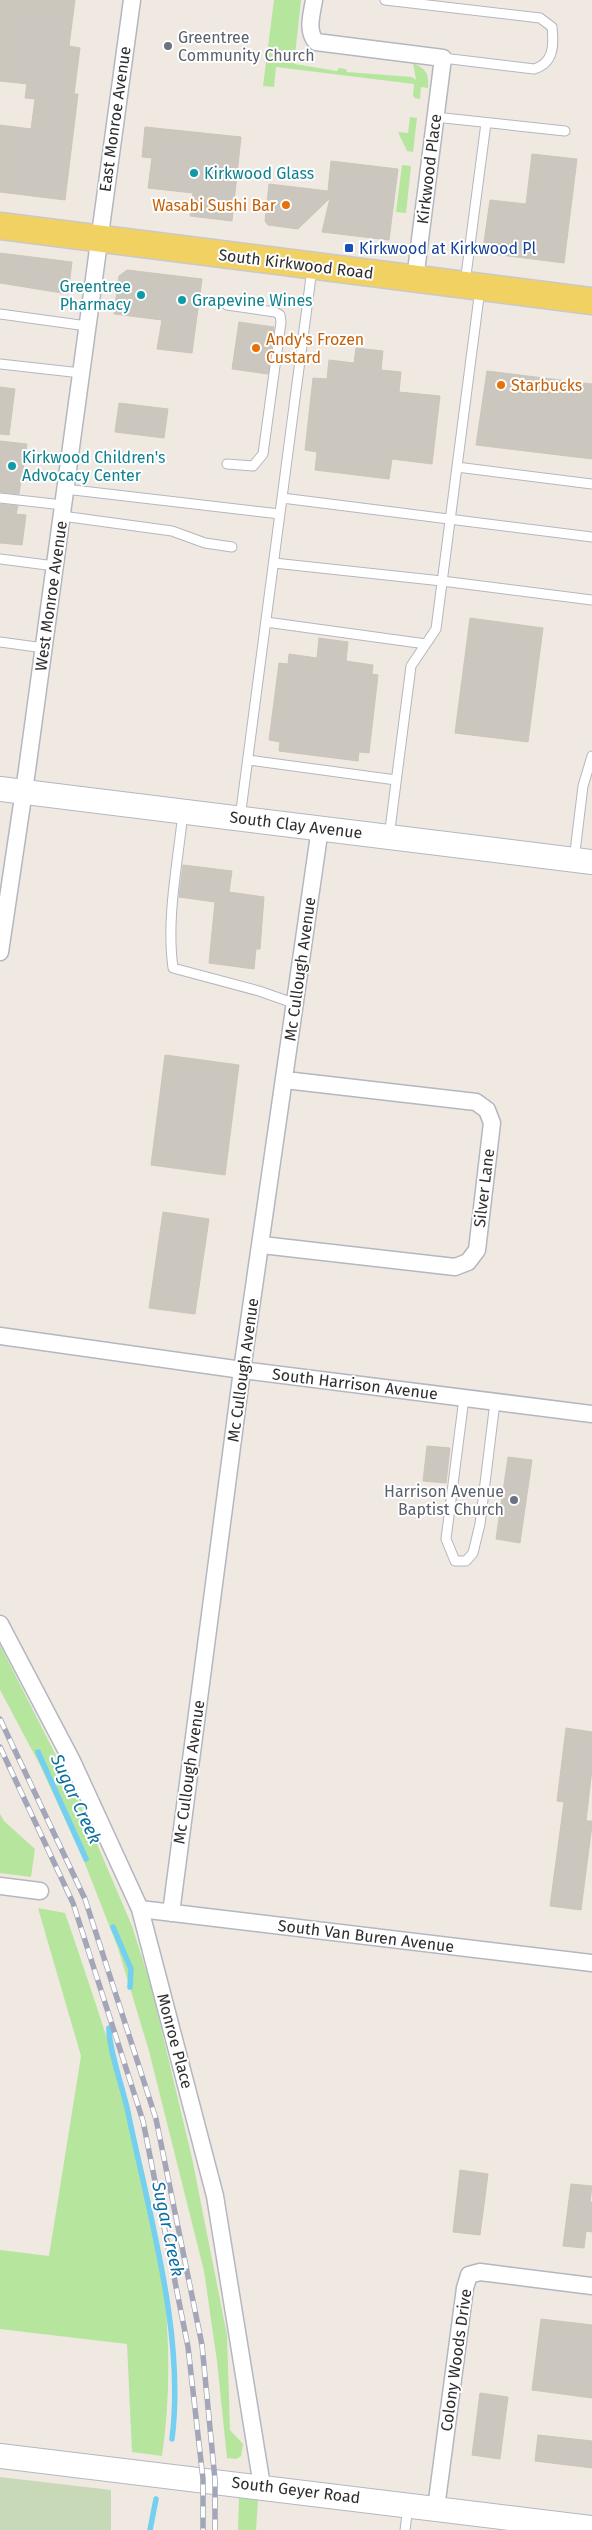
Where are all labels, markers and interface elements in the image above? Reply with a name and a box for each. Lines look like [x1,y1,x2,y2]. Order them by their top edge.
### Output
place label: Greentree Community Church [178,28,315,65]
marker: Greentree Community Church [162,40,174,52]
street label: East Monroe Avenue [95,45,135,193]
street label: Kirkwood Place [413,113,445,225]
place label: Kirkwood Glass [204,164,314,183]
marker: Kirkwood Glass [188,167,200,179]
place label: Wasabi Sushi Bar [152,196,277,215]
marker: Wasabi Sushi Bar [280,199,292,211]
place label: Kirkwood at Kirkwood Pl [359,239,536,258]
marker: Kirkwood at Kirkwood Pl [343,242,355,254]
street label: South Kirkwood Road [217,245,375,283]
place label: Greentree Pharmacy [59,277,131,314]
marker: Greentree Pharmacy [135,289,147,301]
place label: Grapevine Wines [192,291,313,310]
marker: Grapevine Wines [176,294,188,306]
place label: Andy's Frozen Custard [266,330,364,367]
marker: Andy's Frozen Custard [250,342,262,354]
place label: Starbucks [511,376,582,395]
marker: Starbucks [495,379,507,391]
place label: Kirkwood Children's Advocacy Center [22,448,166,485]
marker: Kirkwood Children's Advocacy Center [6,460,18,472]
street label: West Monroe Avenue [31,520,71,672]
street label: South Clay Avenue [228,807,364,843]
street label: Mc Cullough Avenue [280,896,320,1042]
street label: Silver Lane [470,1147,498,1229]
street label: Mc Cullough Avenue [223,1297,263,1443]
street label: South Harrison Avenue [271,1364,439,1404]
place label: Harrison Avenue Baptist Church [384,1482,504,1519]
marker: Harrison Avenue Baptist Church [508,1494,520,1506]
street label: Mc Cullough Avenue [169,1699,209,1845]
water label: Sugar Creek [45,1750,106,1848]
street label: South Van Buren Avenue [277,1916,455,1956]
street label: Monroe Place [153,1991,197,2091]
water label: Sugar Creek [147,2178,189,2279]
street label: Colony Woods Drive [437,2287,475,2433]
street label: South Geyer Road [231,2473,361,2507]

